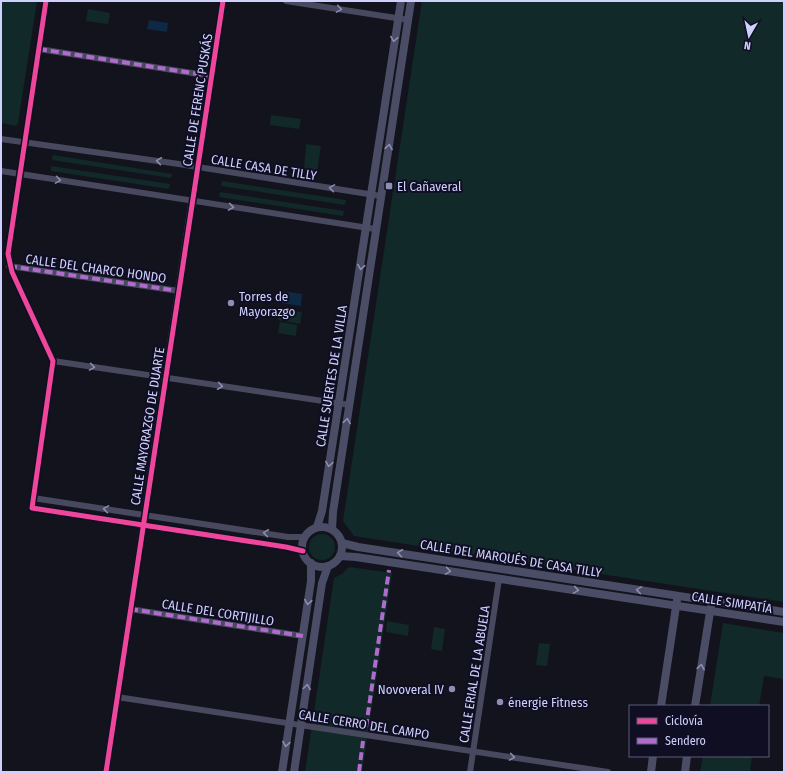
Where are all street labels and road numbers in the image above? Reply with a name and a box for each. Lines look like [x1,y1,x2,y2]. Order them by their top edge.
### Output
street label: CALLE DE FERENC PUSKÁS [180,33,215,168]
street label: CALLE CASA DE TILLY [210,152,318,183]
street label: CALLE DEL CHARCO HONDO [25,251,167,286]
street label: CALLE SUERTES DE LA VILLA [313,304,350,448]
street label: CALLE MAYORAZGO DE DUARTE [128,346,167,506]
street label: CALLE DEL MARQUÉS DE CASA TILLY [419,537,603,580]
street label: CALLE SIMPATÍA [690,589,774,616]
street label: CALLE DEL CORTIJILLO [161,596,275,629]
street label: CALLE ERIAL DE LA ABUELA [456,604,493,744]
street label: CALLE CERRO DEL CAMPO [297,707,430,742]

